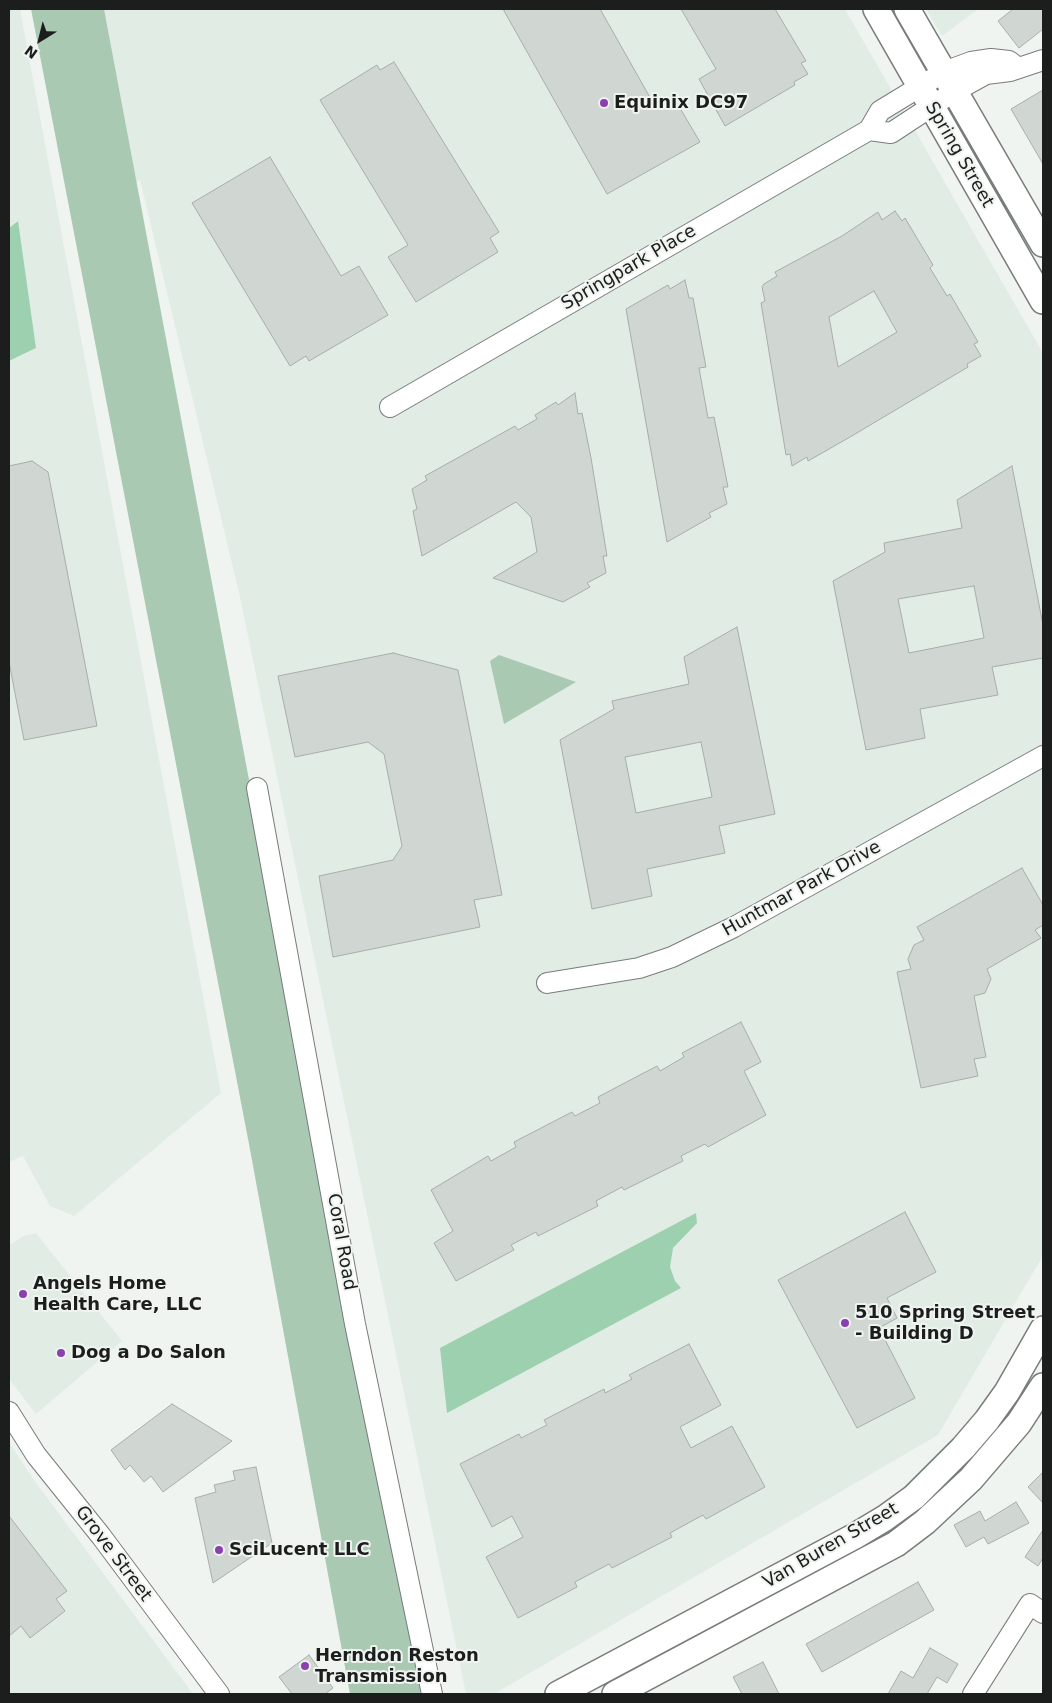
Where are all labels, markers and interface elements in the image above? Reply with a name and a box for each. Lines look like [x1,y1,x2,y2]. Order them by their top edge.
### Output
north arrow [15,15,65,65]
text: N [22,42,41,62]
place label: Equinix DC97 [614,92,748,114]
marker: Equinix DC97 [598,97,610,109]
street label: Spring Street [920,98,998,212]
street label: Springpark Place [558,221,700,315]
street label: Huntmar Park Drive [719,836,885,942]
street label: Coral Road [322,1192,360,1292]
place label: Angels Home Health Care, LLC [33,1273,202,1316]
marker: Angels Home Health Care, LLC [17,1288,29,1300]
place label: 510 Spring Street - Building D [855,1302,1035,1345]
marker: 510 Spring Street - Building D [839,1317,851,1329]
place label: Dog a Do Salon [71,1342,226,1364]
marker: Dog a Do Salon [55,1347,67,1359]
street label: Van Buren Street [759,1498,903,1594]
street label: Grove Street [70,1502,156,1606]
place label: SciLucent LLC [229,1539,370,1561]
marker: SciLucent LLC [213,1544,225,1556]
place label: Herndon Reston Transmission [315,1645,479,1688]
marker: Herndon Reston Transmission [299,1660,311,1672]

